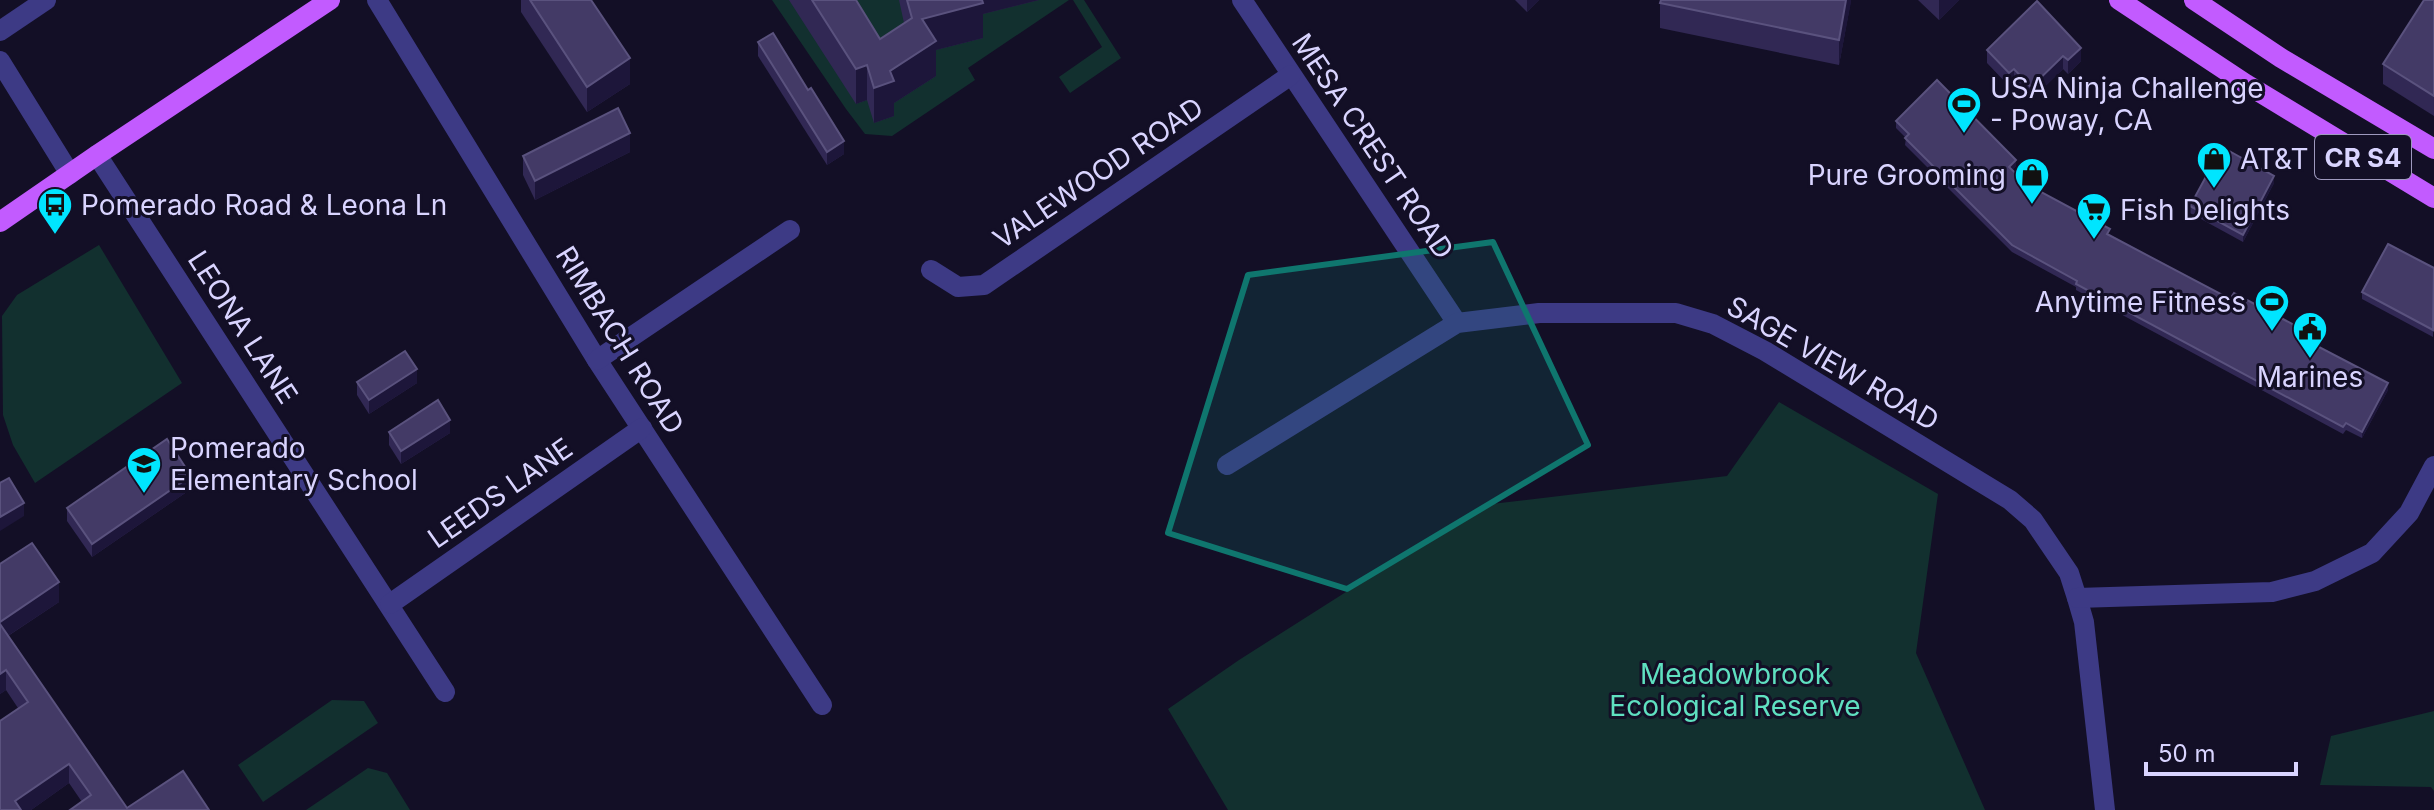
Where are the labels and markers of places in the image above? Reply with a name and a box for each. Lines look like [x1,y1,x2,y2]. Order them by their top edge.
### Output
place label: USA Ninja Challenge - Poway, CA [1990,71,2263,137]
sports icon: USA Ninja Challenge - Poway, CA [1945,85,1983,135]
shop icon: AT&T [2195,140,2233,190]
place label: AT&T [2240,142,2309,176]
shop icon: Pure Grooming [2013,156,2051,206]
place label: Pure Grooming [1808,158,2006,192]
bus stop icon: Pomerado Road & Leona Ln [36,186,74,236]
place label: Pomerado Road & Leona Ln [81,188,447,222]
supermarket icon: Fish Delights [2075,191,2113,241]
place label: Fish Delights [2120,193,2290,227]
sports icon: Anytime Fitness [2253,283,2291,333]
place label: Anytime Fitness [2035,285,2246,319]
public building icon: Marines [2291,310,2329,360]
place label: Marines [2257,360,2363,394]
place label: Pomerado Elementary School [170,431,418,497]
school or university icon: Pomerado Elementary School [125,445,163,495]

